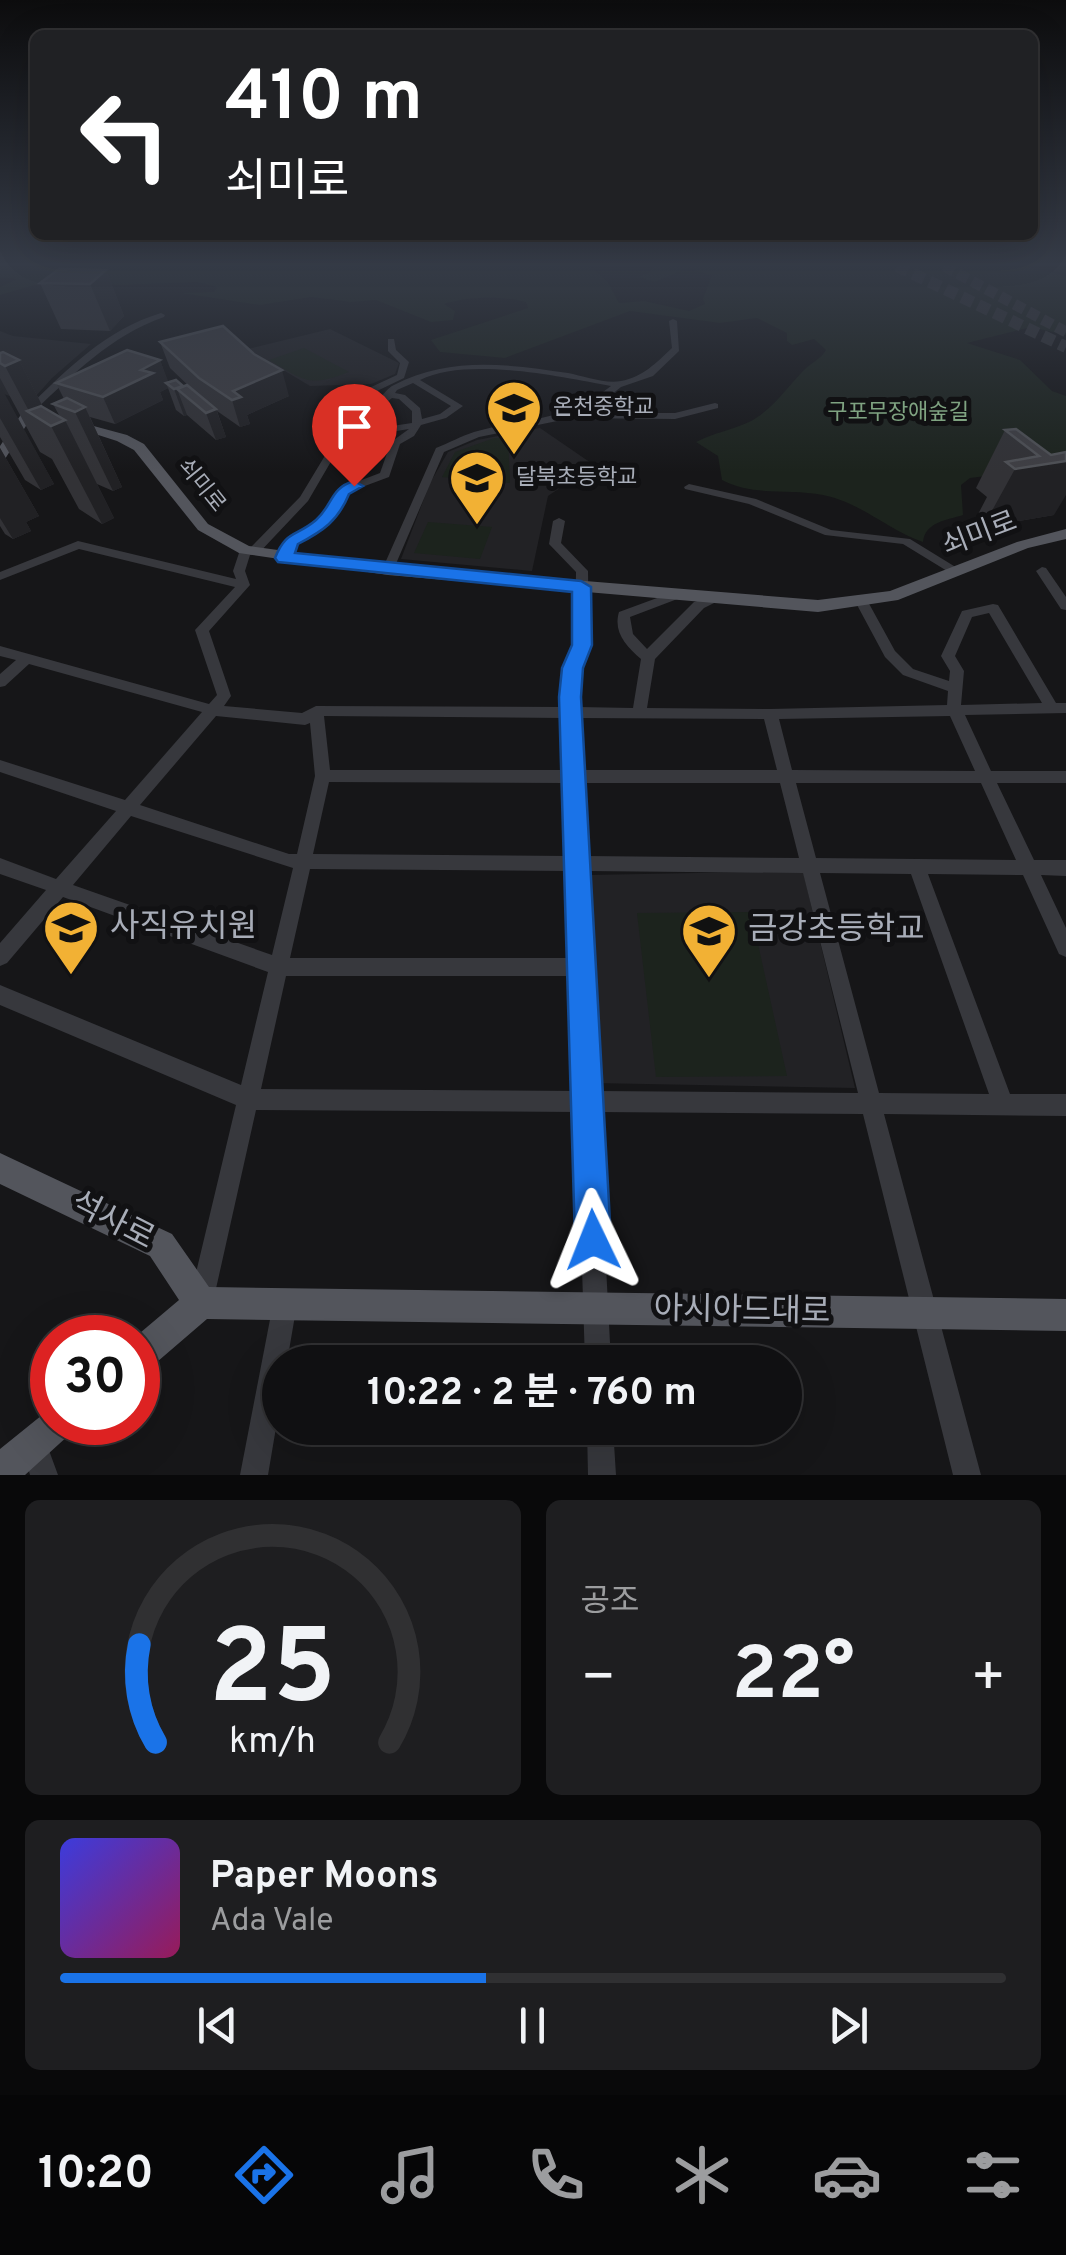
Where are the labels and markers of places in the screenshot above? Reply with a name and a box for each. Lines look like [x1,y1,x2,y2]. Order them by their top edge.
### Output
school or university icon: 온천중학교 [484,378,544,457]
pin [312,384,397,487]
place label: 온천중학교 [553,395,654,422]
school or university icon: 달북초등학교 [447,448,507,527]
place label: 달북초등학교 [516,465,637,492]
school or university icon: 사직유치원 [41,898,101,977]
school or university icon: 금강초등학교 [679,901,739,980]
place label: 사직유치원 [110,908,257,948]
place label: 금강초등학교 [748,911,925,951]

